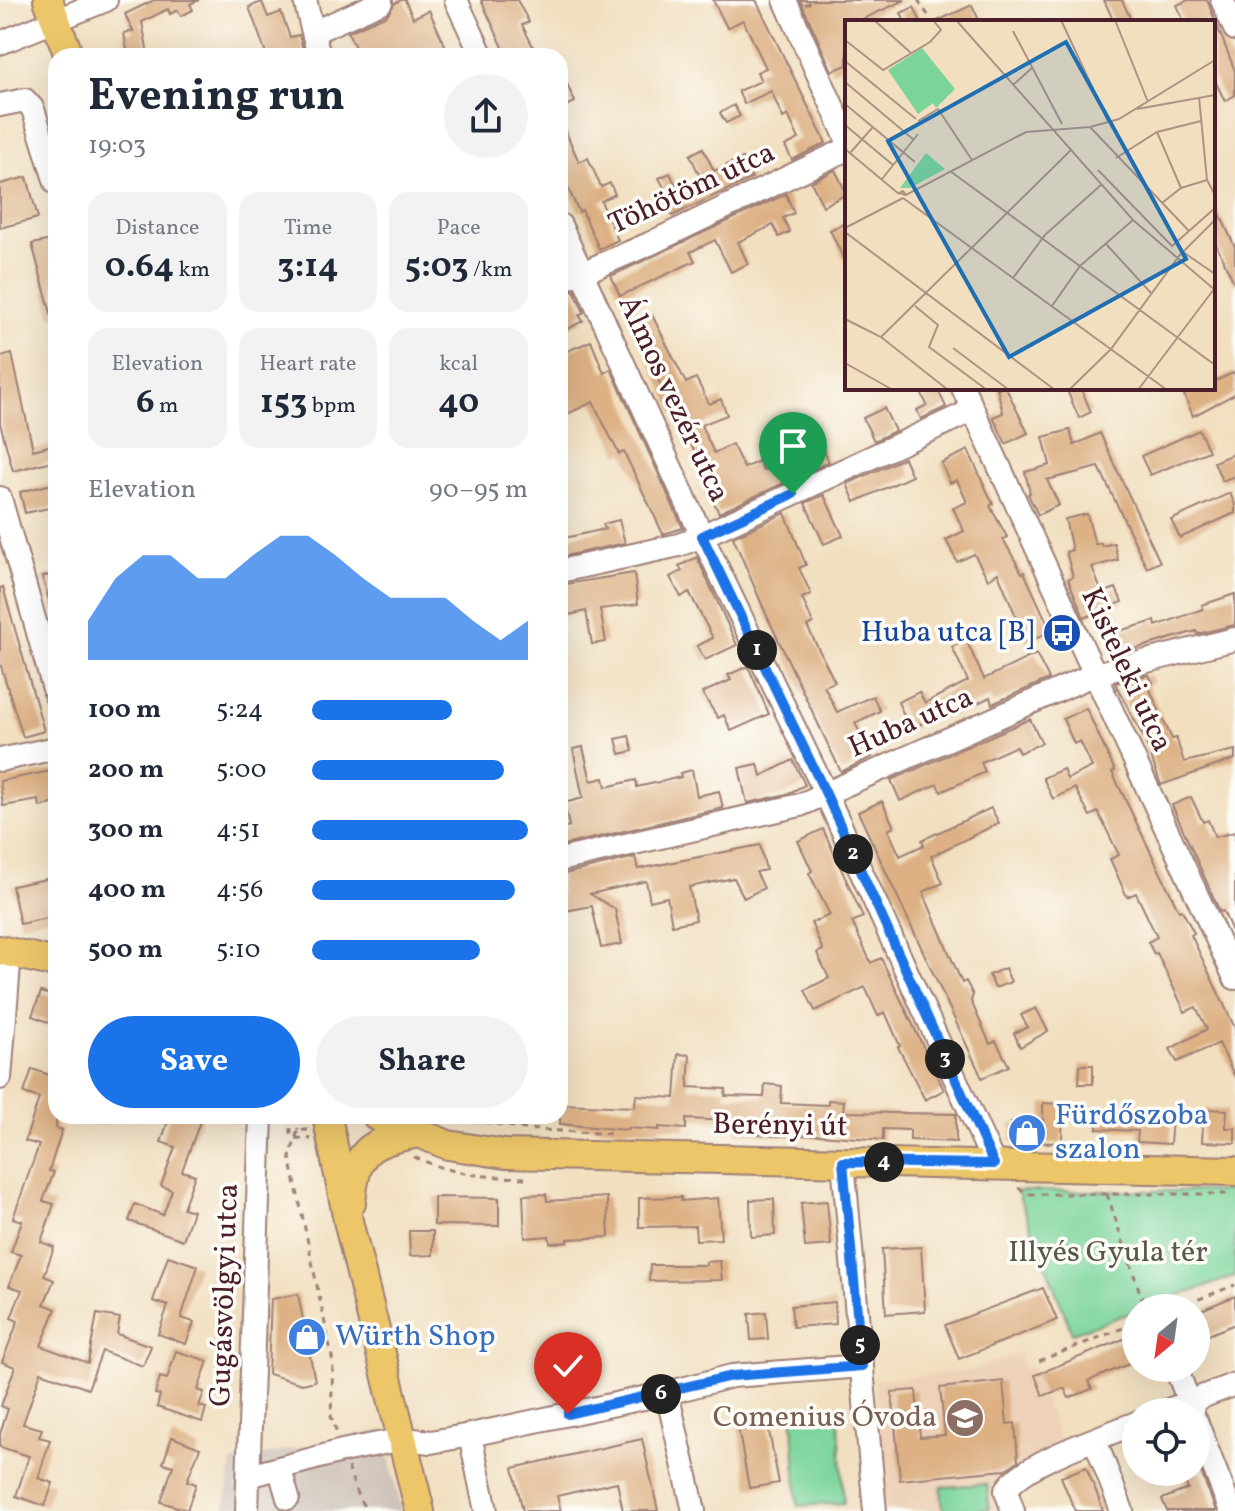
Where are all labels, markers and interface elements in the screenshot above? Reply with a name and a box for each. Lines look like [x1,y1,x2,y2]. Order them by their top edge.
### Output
inset map [845,20,1215,390]
text: Evening run [88,67,345,128]
button: share [444,74,528,158]
text: 19:03 [88,128,146,164]
street label: Töhötöm utca [602,132,782,246]
text: Distance [115,213,199,244]
text: Time [284,213,332,244]
text: Pace [437,213,481,244]
text: 0.64 [105,244,174,291]
text: 3:14 [277,244,339,291]
text: 5:03 [405,244,469,291]
text: km [174,255,210,286]
text: /km [469,255,513,286]
street label: Álmos vezér utca [607,289,739,509]
text: Elevation [112,349,203,380]
text: Heart rate [259,349,357,380]
text: kcal [439,349,478,380]
text: 6 [136,380,155,427]
text: 153 [260,380,307,427]
text: 40 [438,380,479,427]
text: m [155,391,179,422]
text: bpm [307,391,356,422]
pin [759,412,827,494]
icon: arrive [771,424,815,468]
text: Elevation [88,472,196,508]
text: 90–95 m [429,472,528,508]
street label: Kisteleki utca [1070,581,1182,759]
place label: Huba utca [B] [861,612,1034,654]
bus stop icon: Huba utca [B] [1041,612,1083,654]
pin: 1 [737,630,777,670]
text: 1 [753,634,761,665]
street label: Huba utca [842,677,980,769]
text: 100 m [88,692,161,728]
text: 5:24 [216,692,263,728]
text: 200 m [88,752,164,788]
text: 5:00 [216,752,266,788]
text: 300 m [88,812,164,848]
text: 4:51 [216,812,260,848]
pin: 2 [833,834,873,874]
text: 2 [847,838,859,869]
text: 400 m [88,872,166,908]
text: 4:56 [216,872,263,908]
text: 500 m [88,932,163,968]
text: 5:10 [216,932,260,968]
button: Save [88,1016,300,1108]
button: Share [316,1016,528,1108]
pin: 3 [925,1039,965,1079]
text: 3 [939,1043,951,1074]
place label: Fürdőszoba szalon [1055,1095,1208,1171]
street label: Berényi út [712,1104,848,1148]
shop icon: Fürdőszoba szalon [1006,1112,1048,1154]
pin: 4 [864,1142,904,1182]
text: 4 [877,1146,891,1177]
street label: Gugásvölgyi utca [200,1183,250,1407]
park label: Illyés Gyula tér [1008,1232,1208,1274]
north arrow [1122,1294,1210,1382]
map controls [1122,1294,1210,1486]
shop icon: Würth Shop [286,1316,328,1358]
place label: Würth Shop [335,1316,495,1358]
pin: 5 [840,1325,880,1365]
text: 5 [855,1329,865,1360]
pin [534,1332,602,1414]
icon: check [546,1344,590,1388]
pin: 6 [641,1374,681,1414]
text: 6 [655,1378,667,1409]
place label: Comenius Óvoda [713,1397,937,1439]
school or university icon: Comenius Óvoda [944,1397,986,1439]
button: locate [1122,1398,1210,1486]

